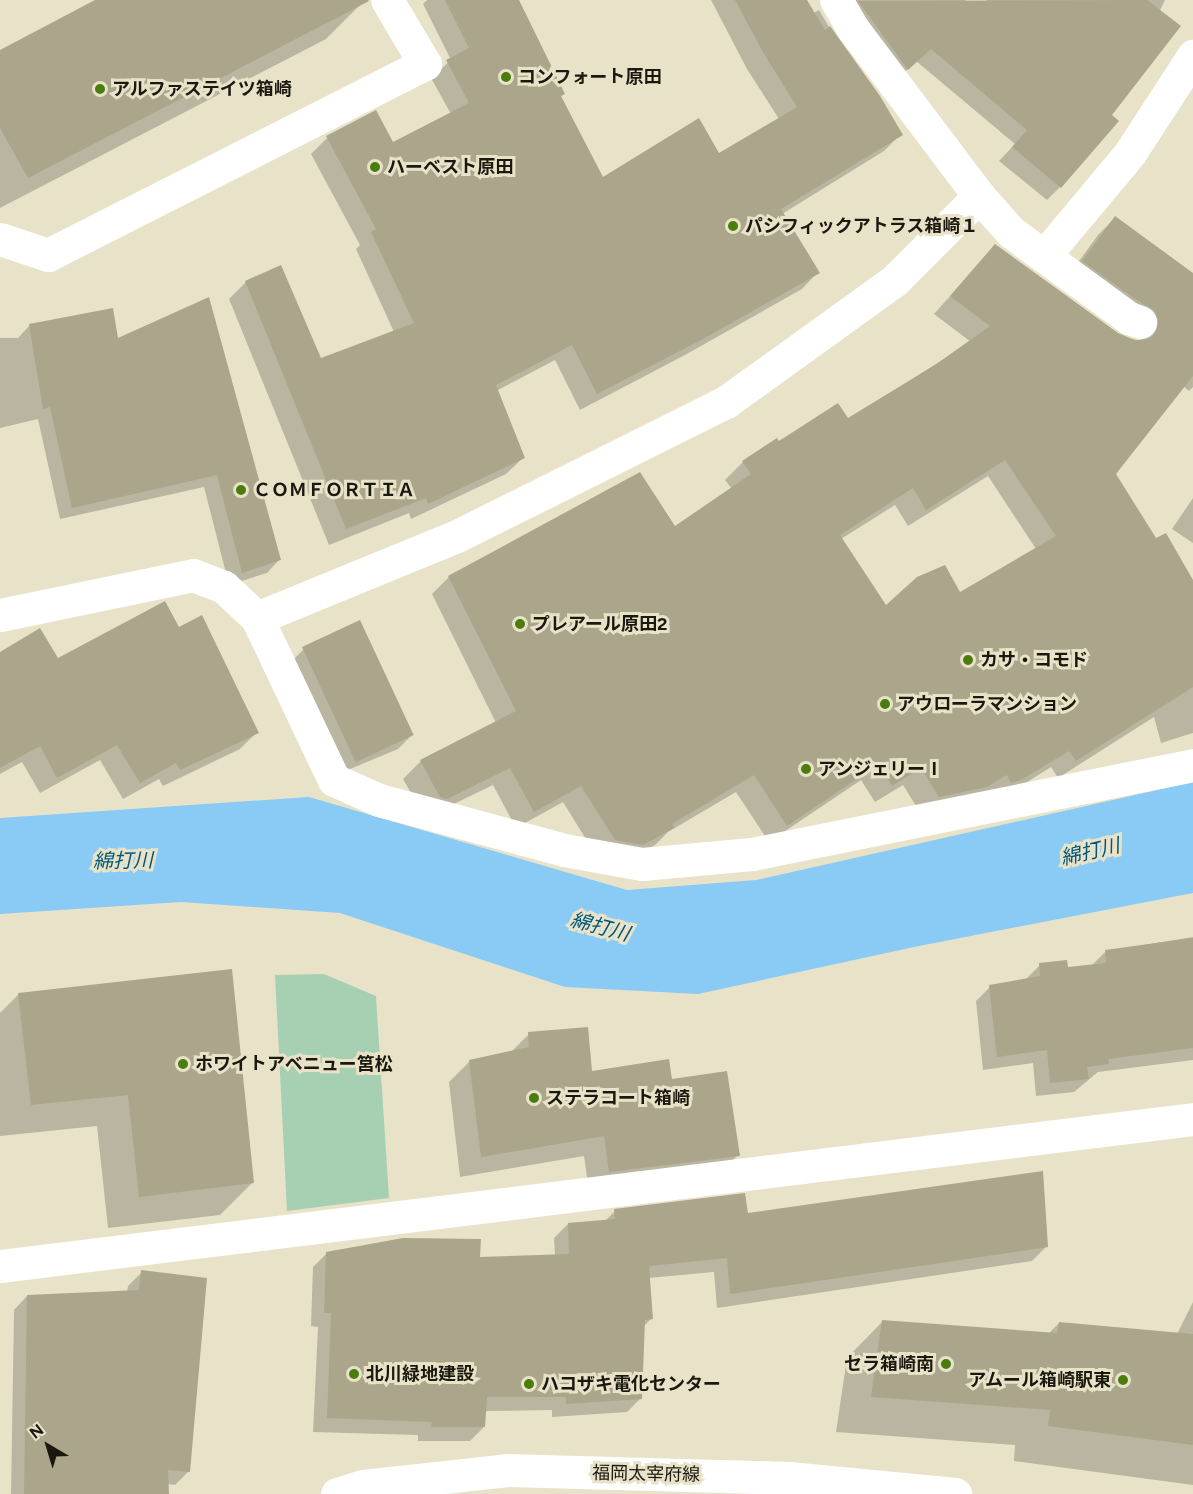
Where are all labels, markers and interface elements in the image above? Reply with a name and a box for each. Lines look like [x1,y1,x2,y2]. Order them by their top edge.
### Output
place label: コンフォート原田 [518,66,662,88]
marker: コンフォート原田 [499,70,513,84]
place label: アルファステイツ箱崎 [112,78,292,100]
marker: アルファステイツ箱崎 [93,82,107,96]
place label: ハーベスト原田 [387,156,513,178]
marker: ハーベスト原田 [368,160,382,174]
place label: パシフィックアトラス箱崎１ [745,215,979,237]
marker: パシフィックアトラス箱崎１ [726,219,740,233]
place label: ＣＯＭＦＯＲＴＩＡ [253,479,415,501]
marker: ＣＯＭＦＯＲＴＩＡ [234,483,248,497]
place label: プレアール原田2 [532,613,667,635]
marker: プレアール原田2 [513,617,527,631]
place label: カサ・コモド [980,649,1088,671]
marker: カサ・コモド [961,653,975,667]
place label: アウローラマンション [897,693,1077,715]
marker: アウローラマンション [878,697,892,711]
place label: アンジェリーⅠ [818,758,944,780]
marker: アンジェリーⅠ [799,762,813,776]
water label: 綿打川 [1058,834,1122,870]
water label: 綿打川 [93,848,153,874]
water label: 綿打川 [568,908,632,946]
place label: ホワイトアベニュー筥松 [195,1053,393,1075]
marker: ホワイトアベニュー筥松 [176,1057,190,1071]
place label: ステラコート箱崎 [546,1087,690,1109]
marker: ステラコート箱崎 [527,1091,541,1105]
place label: セラ箱崎南 [844,1353,934,1375]
marker: セラ箱崎南 [939,1357,953,1371]
place label: 北川緑地建設 [366,1363,474,1385]
marker: 北川緑地建設 [347,1367,361,1381]
place label: アムール箱崎駅東 [967,1369,1111,1391]
place label: ハコザキ電化センター [541,1373,721,1395]
marker: アムール箱崎駅東 [1116,1373,1130,1387]
marker: ハコザキ電化センター [522,1377,536,1391]
north arrow [18,1416,78,1476]
text: N [26,1420,47,1443]
street label: 福岡太宰府線 [592,1462,700,1486]

